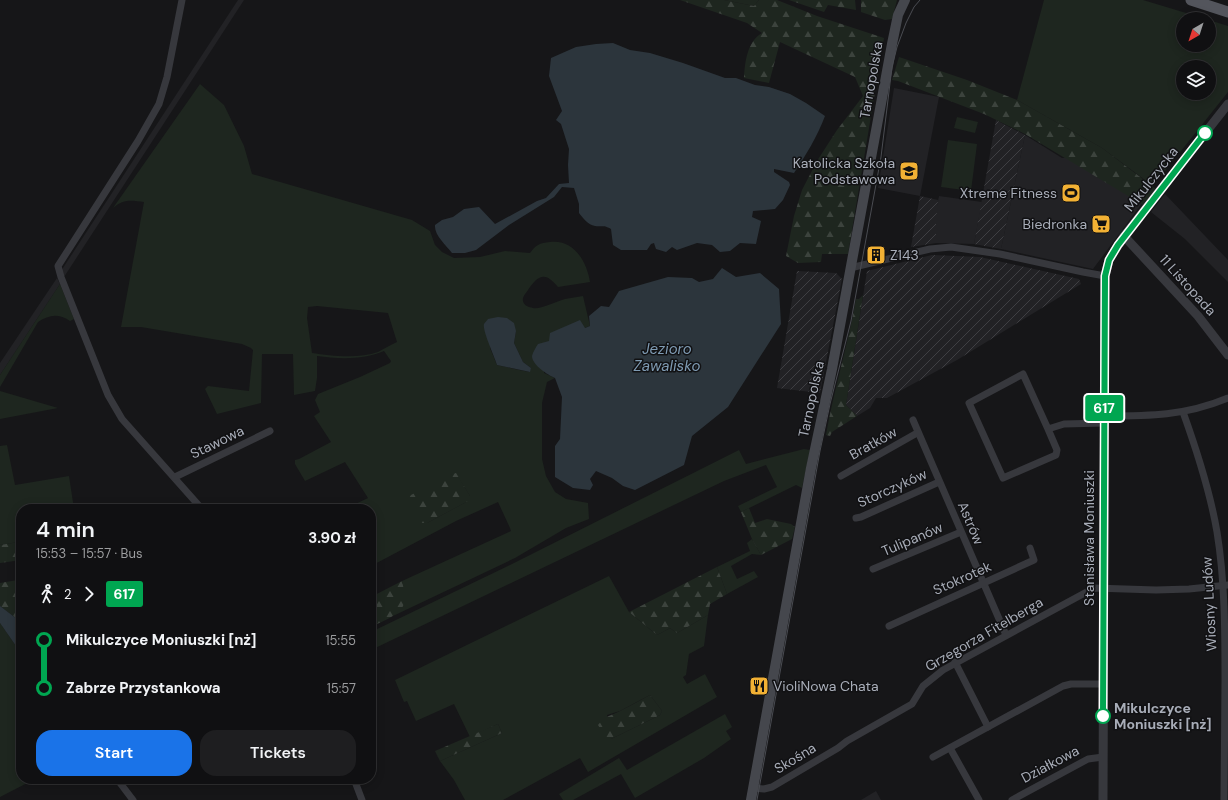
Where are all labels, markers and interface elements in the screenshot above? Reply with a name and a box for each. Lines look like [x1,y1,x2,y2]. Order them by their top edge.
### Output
north arrow [1176,12,1216,52]
map controls [1176,12,1216,100]
street label: Tarnopolska [855,40,887,120]
button: layers [1176,60,1216,100]
unlabelled marker [1197,125,1213,141]
street label: Mikulczycka [1120,143,1182,215]
place label: Katolicka Szkoła Podstawowa [793,154,895,188]
school or university icon: Katolicka Szkoła Podstawowa [898,160,920,182]
sports icon: Xtreme Fitness [1060,182,1082,204]
place label: Xtreme Fitness [960,184,1057,202]
supermarket icon: Biedronka [1090,213,1112,235]
place label: Biedronka [1023,215,1087,233]
building icon: Z143 [865,244,887,266]
place label: Z143 [890,246,919,264]
street label: 11 Listopada [1156,251,1220,319]
water label: Jezioro Zawalisko [634,339,700,376]
street label: Tarnopolska [794,359,828,439]
line badge: 617 [1081,395,1127,421]
text: 617 [1093,399,1115,417]
street label: Stawowa [187,421,247,463]
street label: Bratków [846,422,900,463]
street label: Storczyków [854,465,930,511]
street label: Stanisława Moniuszki [1080,470,1098,606]
street label: Astrów [954,499,988,548]
text: 4 min [36,515,95,544]
street label: Tulipanów [879,518,946,560]
text: 3.90 zł [308,528,356,548]
text: 15:53 – 15:57 · Bus [36,545,142,562]
street label: Wiosny Ludów [1198,556,1220,652]
street label: Stokrotek [930,557,994,599]
icon: walk [36,583,58,605]
icon: forward [78,583,100,605]
text: 617 [114,585,135,603]
text: 2 [64,586,72,603]
street label: Grzegorza Fitelberga [922,593,1046,675]
text: Mikulczyce Moniuszki [nż] [66,630,256,650]
text: 15:55 [326,632,356,649]
restaurant icon: VioliNowa Chata [748,675,770,697]
place label: VioliNowa Chata [773,677,879,695]
text: Zabrze Przystankowa [66,678,221,698]
text: 15:57 [327,680,356,697]
place label: Mikulczyce Moniuszki [nż] [1114,699,1212,733]
marker: Mikulczyce Moniuszki [nż] [1095,708,1111,724]
button: Start [36,730,192,776]
button: Tickets [200,730,356,776]
street label: Skośna [771,739,819,777]
street label: Działkowa [1018,741,1082,787]

